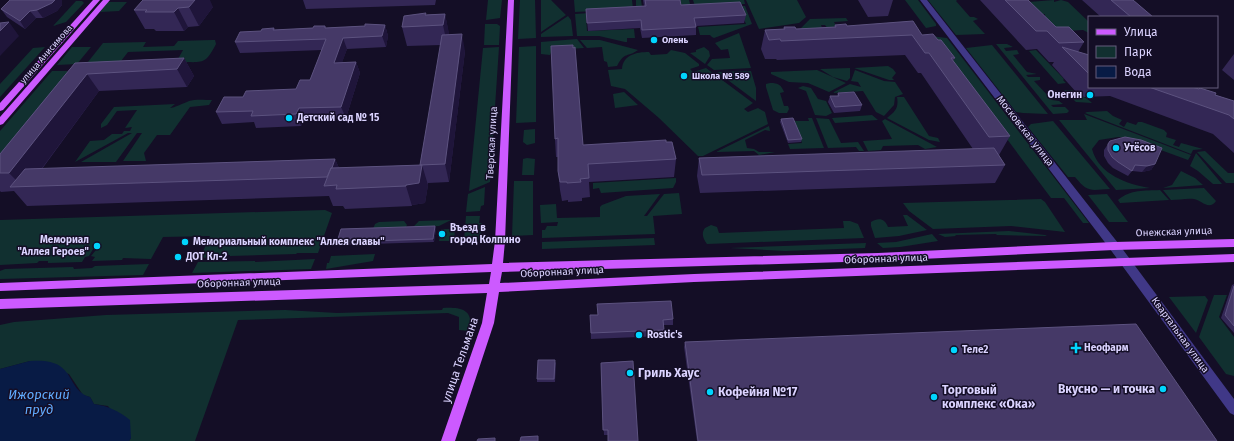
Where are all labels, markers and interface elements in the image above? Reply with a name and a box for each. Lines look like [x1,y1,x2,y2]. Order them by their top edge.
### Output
legend [1088,16,1218,88]
street label: улица Анисимова [18,23,74,85]
text: Улица [1124,25,1158,39]
marker: Олень [649,35,659,45]
place label: Олень [662,35,688,45]
text: Парк [1124,45,1153,59]
text: Вода [1124,65,1151,79]
marker: Школа № 589 [679,71,689,81]
place label: Школа № 589 [692,71,750,81]
place label: Онегин [1048,89,1082,101]
marker: Онегин [1085,90,1095,100]
street label: Московская улица [994,93,1056,169]
street label: Тверская улица [484,106,500,180]
place label: Детский сад № 15 [296,112,380,124]
marker: Детский сад № 15 [284,113,294,123]
place label: Утёсов [1123,142,1156,154]
marker: Утёсов [1111,143,1121,153]
place label: Въезд в город Колпино [450,222,521,246]
street label: Онежская улица [1136,225,1212,239]
marker: Въезд в город Колпино [437,229,447,239]
place label: Мемориал "Аллея Героев" [17,234,89,258]
place label: Мемориальный комплекс "Аллея славы" [193,236,385,248]
marker: Мемориальный комплекс "Аллея славы" [180,237,190,247]
marker: Мемориал "Аллея Героев" [92,241,102,251]
place label: ДОТ Кл-2 [185,251,227,263]
marker: ДОТ Кл-2 [173,252,183,262]
street label: Оборонная улица [844,252,928,266]
street label: Оборонная улица [520,264,604,280]
street label: Оборонная улица [197,276,281,290]
street label: Квартальная улица [1149,295,1211,375]
street label: улица Тельмана [439,315,481,405]
place label: Rostic's [647,329,682,341]
marker: Rostic's [634,330,644,340]
place label: Неофарм [1084,342,1129,354]
marker: Неофарм [1071,343,1081,353]
place label: Теле2 [962,344,988,356]
marker: Теле2 [949,345,959,355]
place label: Гриль Хаус [638,366,700,380]
marker: Гриль Хаус [625,368,635,378]
place label: Вкусно — и точка [1058,382,1155,396]
place label: Торговый комплекс «Ока» [942,383,1036,411]
marker: Вкусно — и точка [1158,384,1168,394]
place label: Кофейня №17 [718,385,798,399]
water label: Ижорский пруд [8,387,70,417]
marker: Кофейня №17 [705,387,715,397]
marker: Торговый комплекс «Ока» [929,392,939,402]

